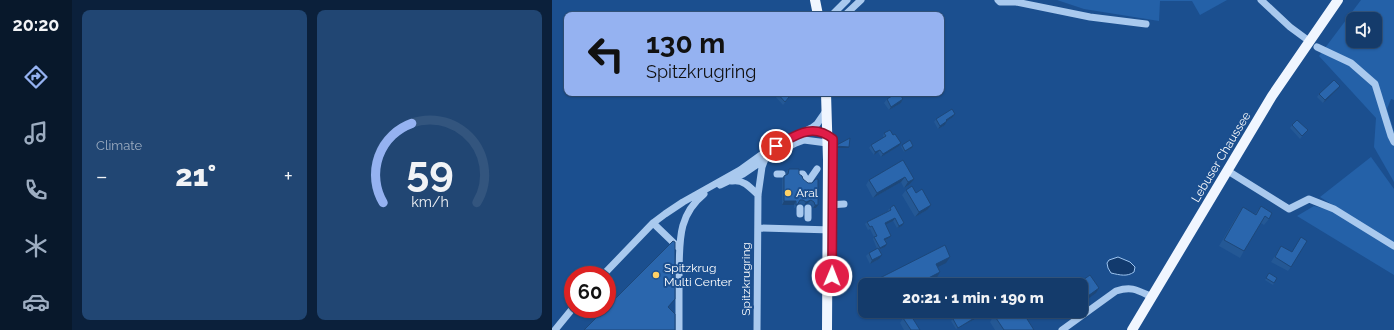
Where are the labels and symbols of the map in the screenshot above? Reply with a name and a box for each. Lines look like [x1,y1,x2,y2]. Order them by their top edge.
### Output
street label: Lebuser Chaussee [1189,109,1253,205]
pin [759,129,793,163]
place label: Aral [796,186,819,200]
marker: Aral [783,188,793,198]
street label: Spitzkrugring [739,242,753,316]
position arrow [811,255,853,297]
place label: Spitzkrug Multi Center [664,261,733,289]
speed limit sign: 60 [564,266,616,318]
marker: Spitzkrug Multi Center [651,270,661,280]

